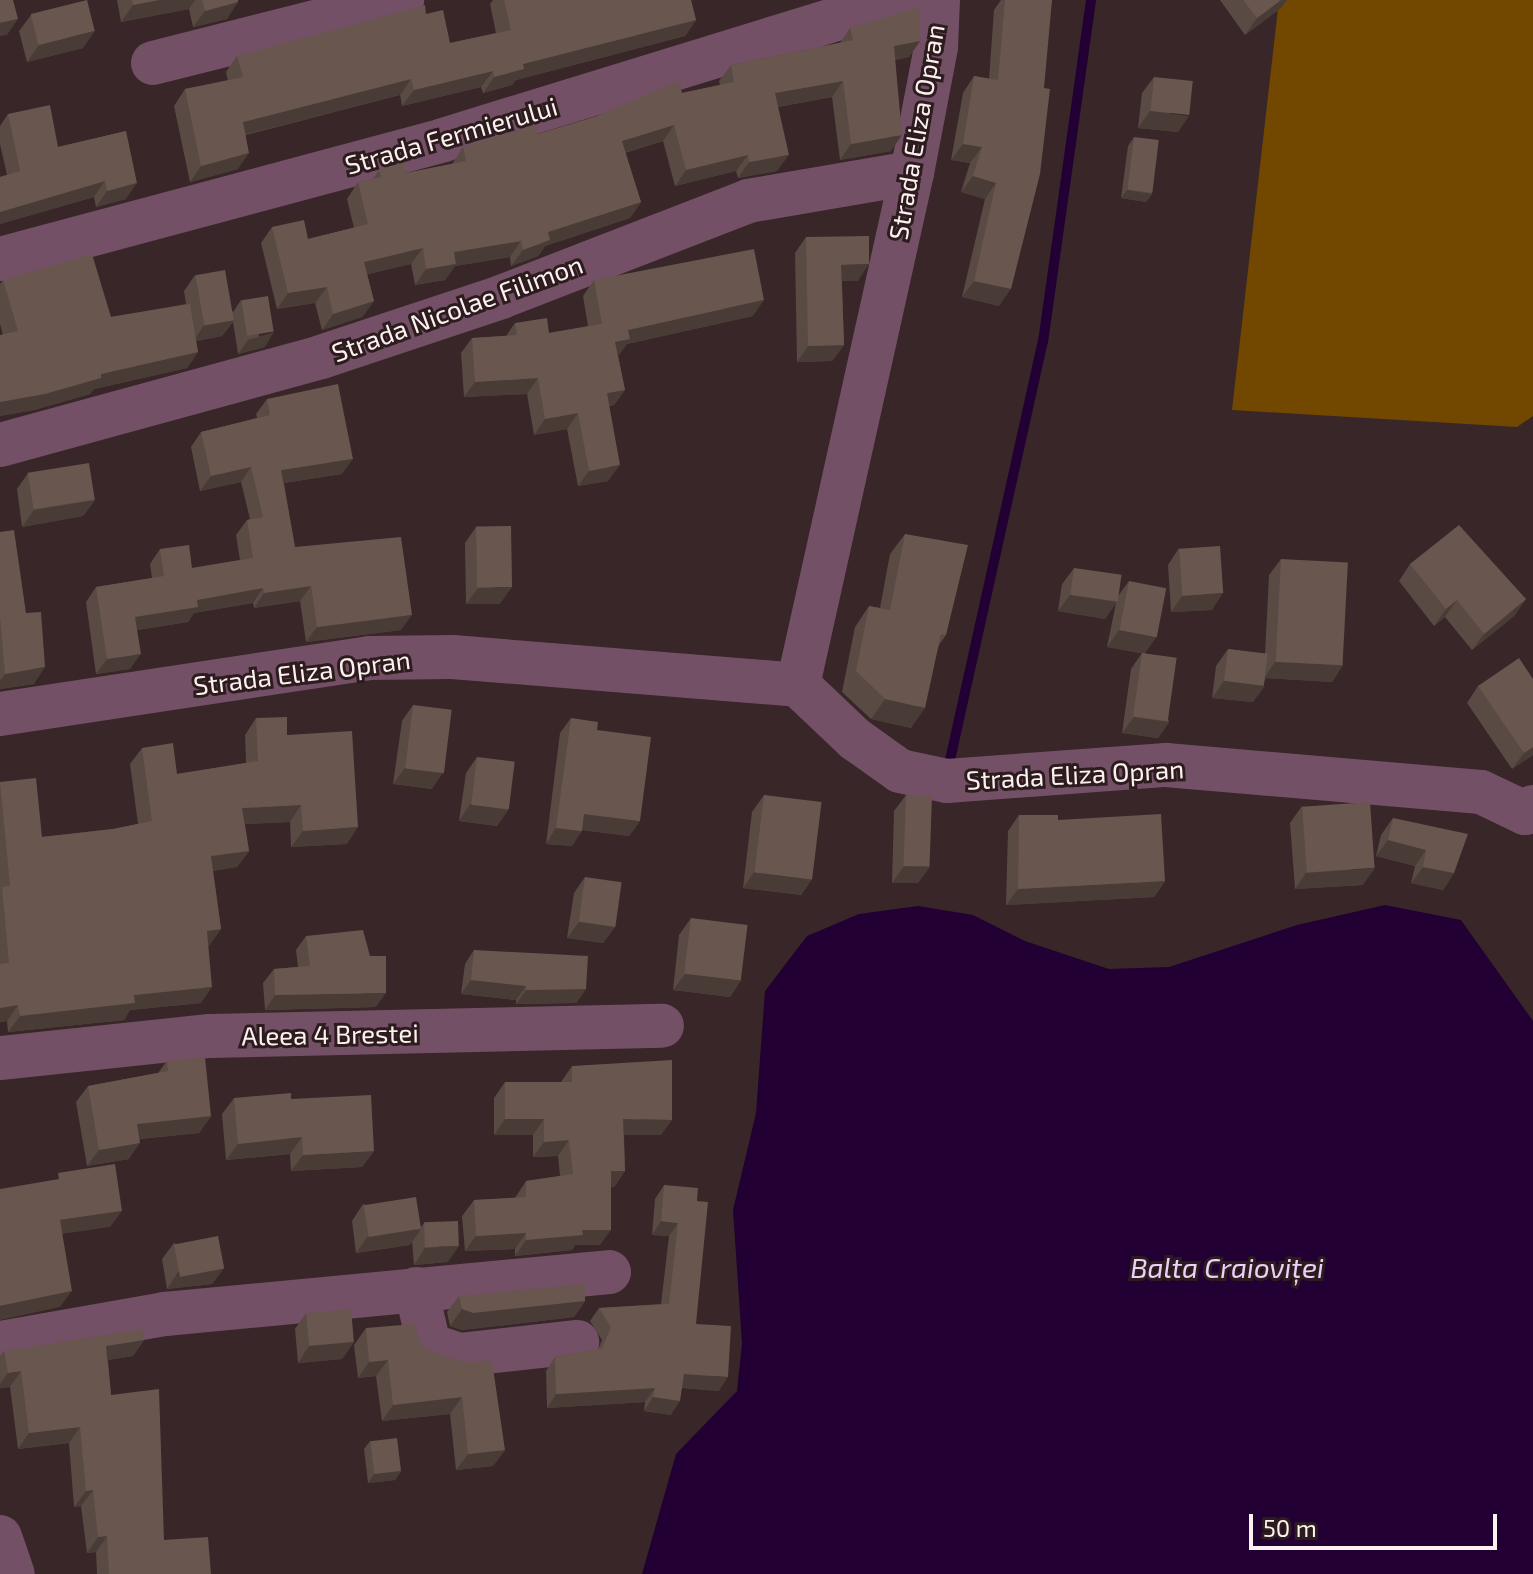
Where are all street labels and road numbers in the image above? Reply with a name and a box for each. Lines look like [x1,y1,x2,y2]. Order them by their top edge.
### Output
street label: Strada Eliza Opran [882,22,950,242]
street label: Strada Fermierului [341,90,561,180]
street label: Strada Nicolae Filimon [327,248,587,368]
street label: Strada Eliza Opran [192,643,412,701]
street label: Strada Eliza Opran [965,753,1185,795]
street label: Aleea 4 Brestei [241,1017,419,1051]

